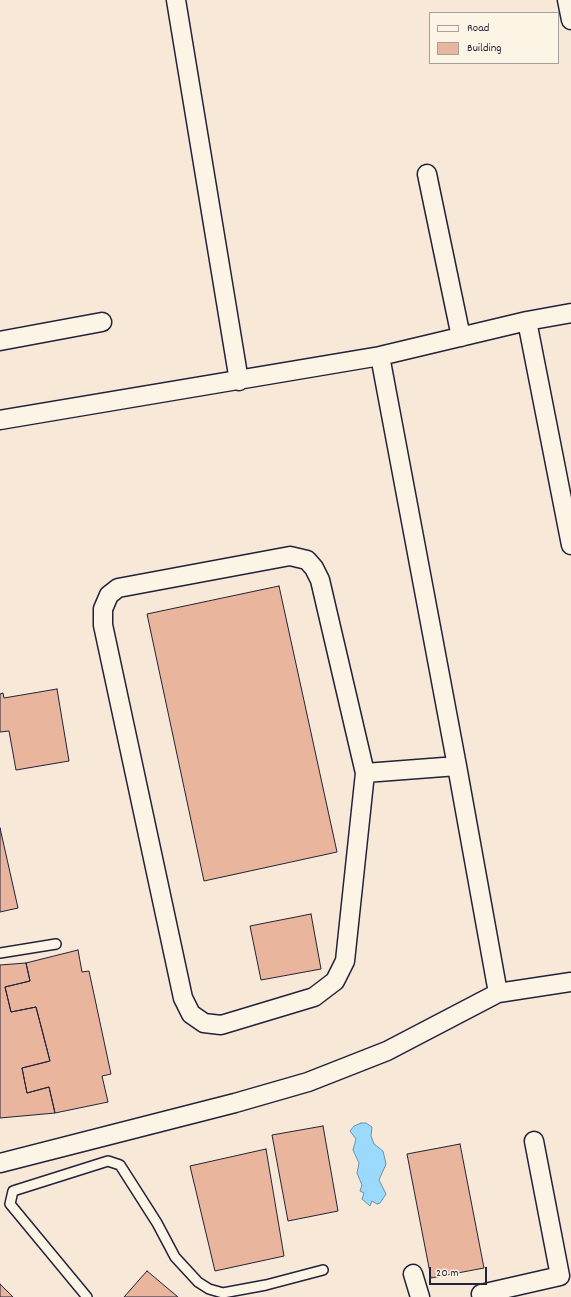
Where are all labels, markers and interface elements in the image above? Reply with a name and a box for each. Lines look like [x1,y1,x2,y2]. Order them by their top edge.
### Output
legend [429,12,559,64]
text: Road [467,20,489,37]
text: Building [467,40,502,57]
scale bar [431,1259,489,1285]
text: 20 m [436,1265,459,1282]

